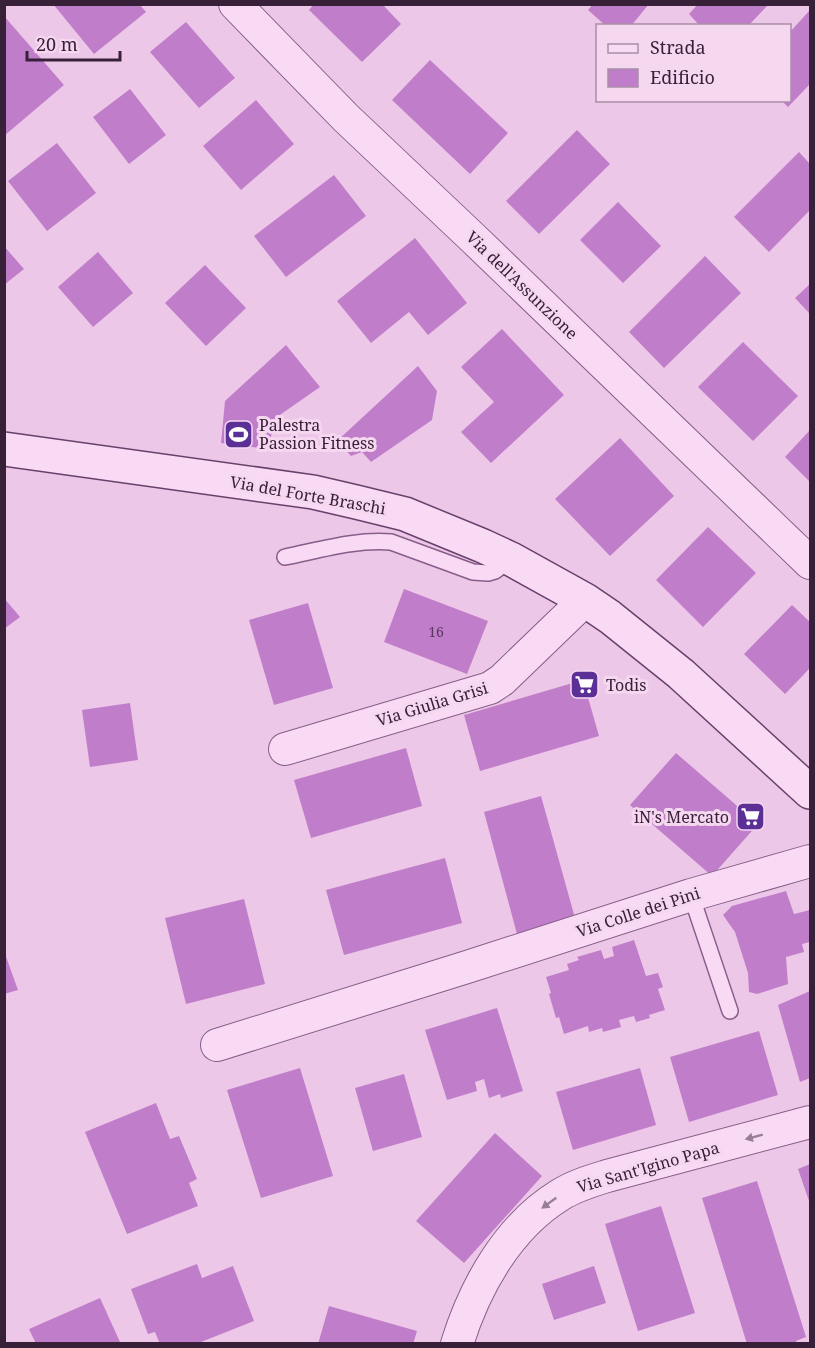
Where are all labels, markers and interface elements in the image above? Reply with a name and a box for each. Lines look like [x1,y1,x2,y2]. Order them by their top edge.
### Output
scale bar [27,24,120,62]
legend [596,24,791,102]
text: 20 m [36,32,78,56]
text: Strada [650,35,706,59]
text: Edificio [650,65,715,89]
street label: Via dell'Assunzione [461,226,583,344]
place label: Palestra Passion Fitness [259,414,374,454]
sports icon: Palestra Passion Fitness [222,418,254,450]
street label: Via del Forte Braschi [228,470,388,520]
house number: 16 [428,622,444,641]
supermarket icon: Todis [569,669,601,701]
place label: Todis [606,674,646,696]
street label: Via Giulia Grisi [374,677,490,731]
supermarket icon: iN's Mercato [734,801,766,833]
place label: iN's Mercato [634,806,729,828]
street label: Via Colle dei Pini [573,882,703,942]
one-way arrow [745,1133,763,1142]
street label: Via Sant'Igino Papa [574,1136,722,1198]
one-way arrow [542,1196,557,1208]

